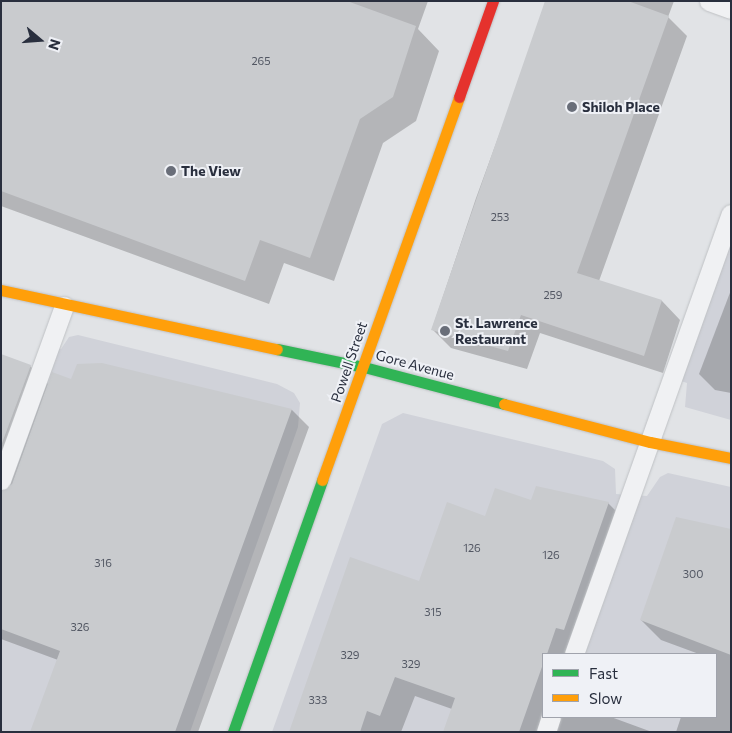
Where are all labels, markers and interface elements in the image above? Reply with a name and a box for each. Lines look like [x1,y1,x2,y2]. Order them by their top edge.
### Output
north arrow [15,15,65,65]
text: N [45,37,64,52]
house number: 265 [251,54,271,68]
place label: Shiloh Place [582,99,660,115]
marker: Shiloh Place [566,101,578,113]
place label: The View [181,163,241,179]
marker: The View [165,165,177,177]
house number: 253 [491,210,509,224]
house number: 259 [543,288,563,302]
place label: St. Lawrence Restaurant [455,315,538,348]
street label: Powell Street [327,319,371,405]
marker: St. Lawrence Restaurant [439,325,451,337]
street label: Gore Avenue [374,346,456,384]
house number: 126 [463,541,481,555]
house number: 126 [542,548,560,562]
house number: 316 [94,556,112,570]
house number: 300 [683,567,703,581]
house number: 315 [424,605,442,619]
house number: 326 [71,620,89,634]
house number: 329 [341,648,359,662]
legend [542,653,717,718]
house number: 329 [402,657,420,671]
text: Fast [589,664,618,682]
text: Slow [589,689,622,707]
house number: 333 [309,693,327,707]

